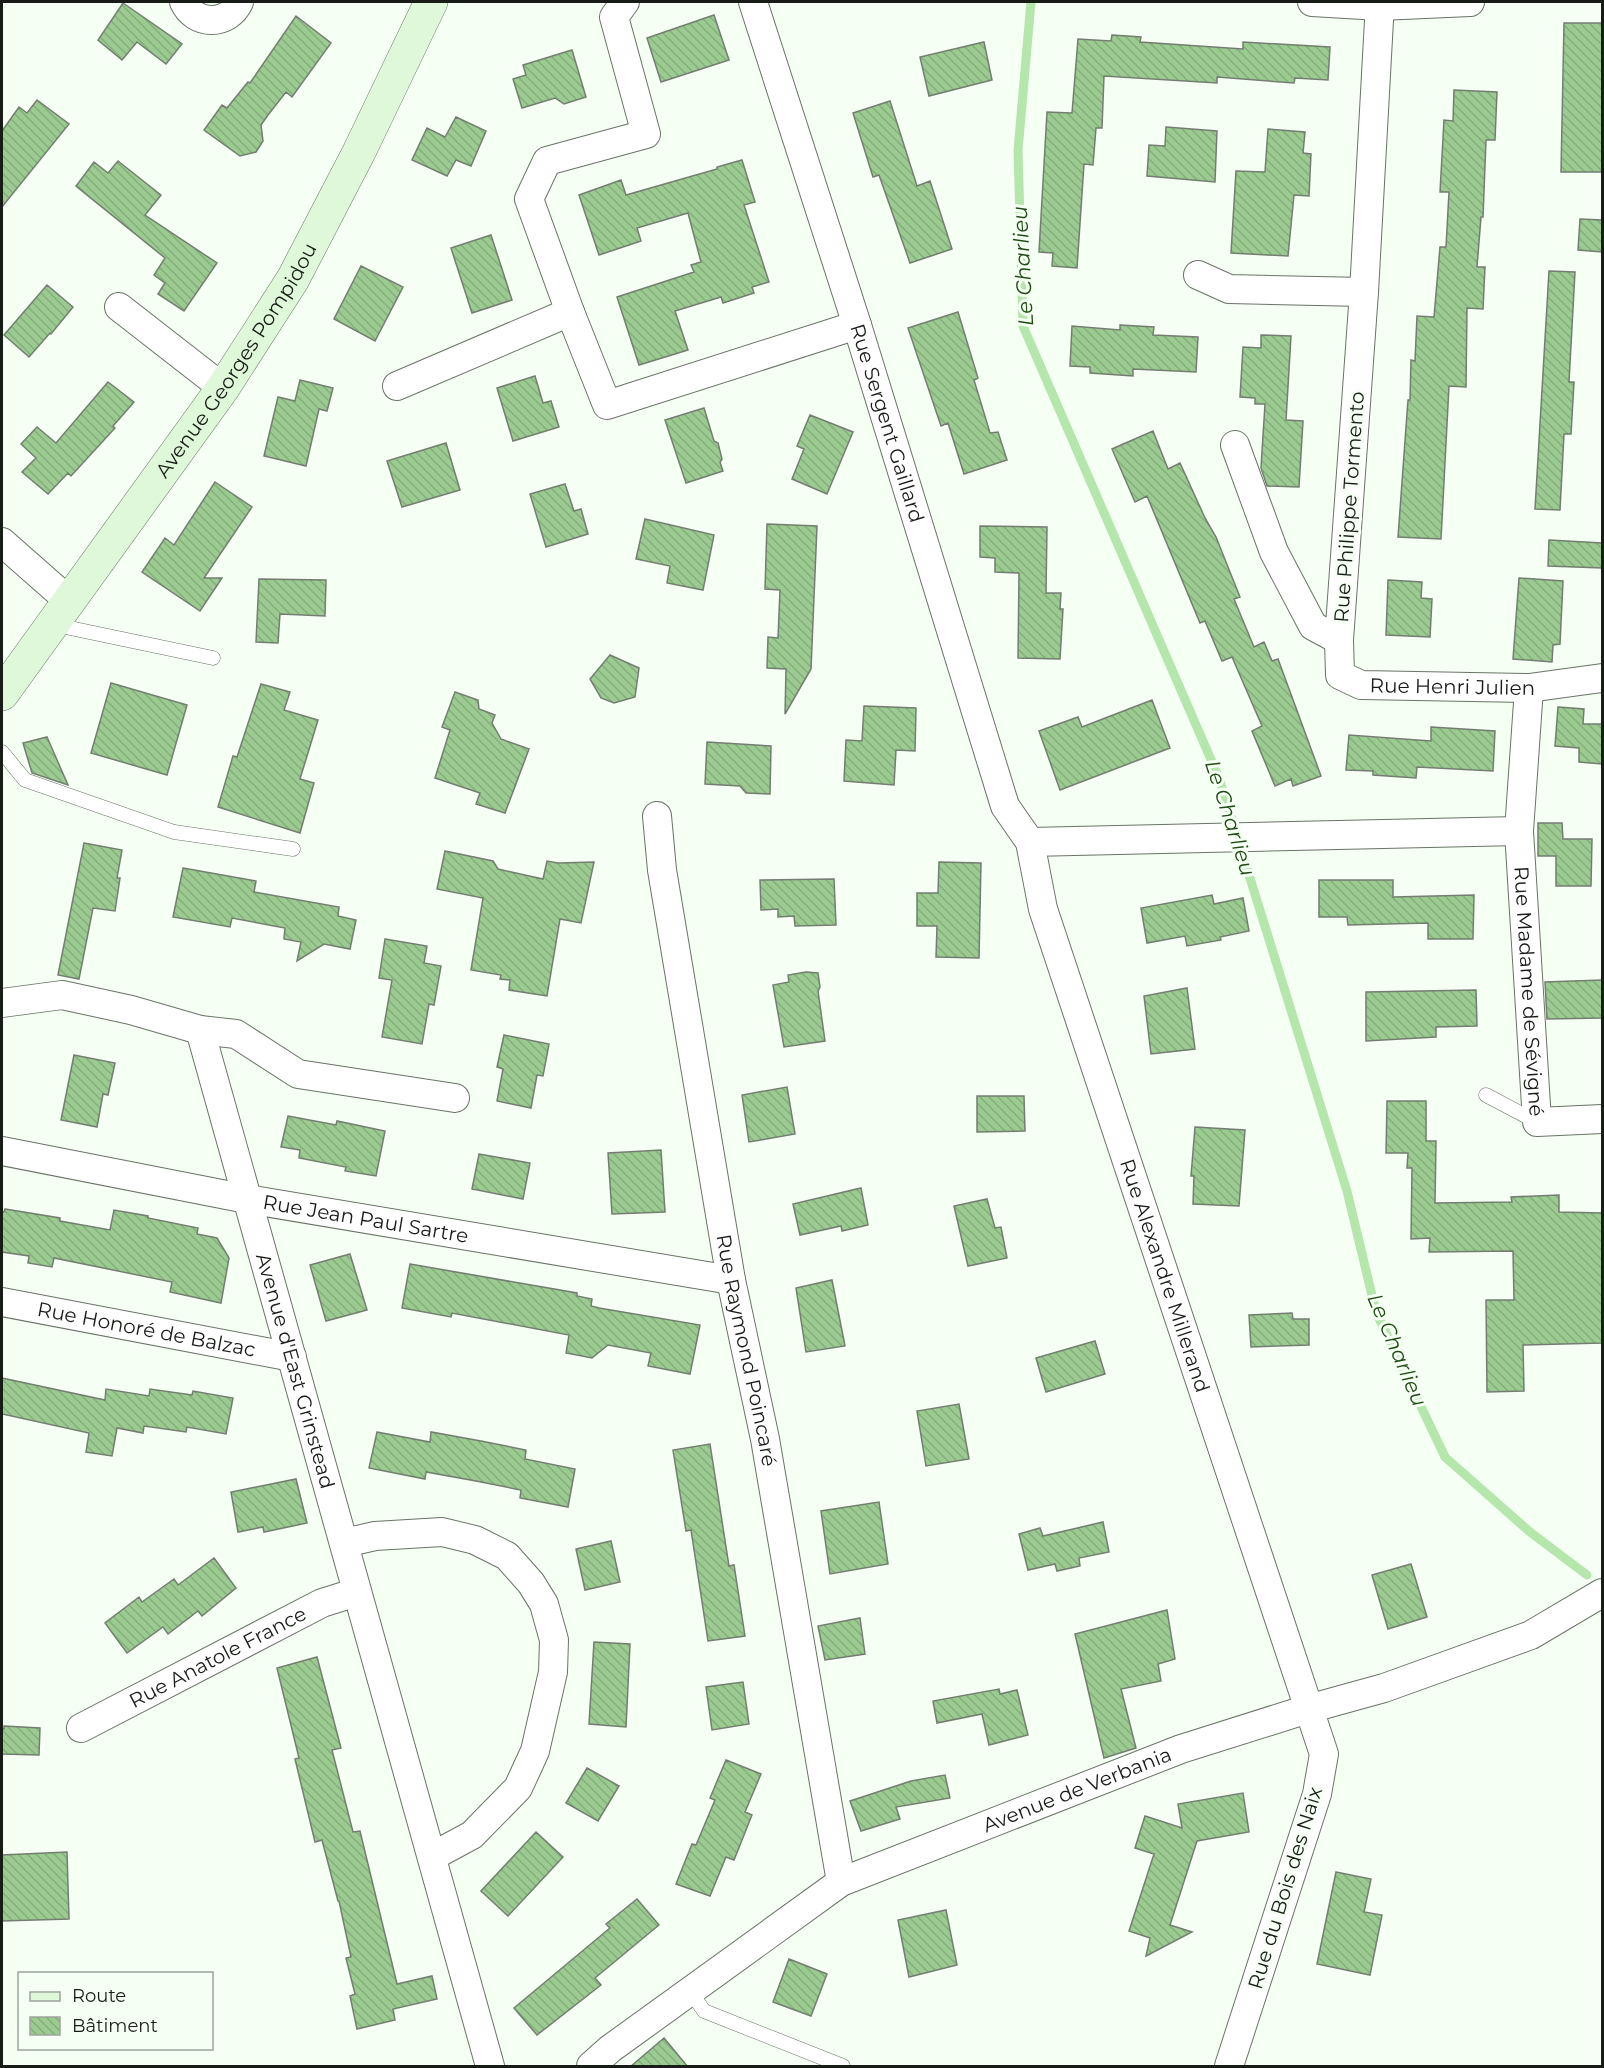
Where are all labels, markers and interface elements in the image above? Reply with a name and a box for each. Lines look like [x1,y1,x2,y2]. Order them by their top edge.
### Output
water label: Le Charlieu [1007,205,1038,327]
street label: Avenue Georges Pompidou [150,239,322,482]
street label: Rue Sergent Gaillard [845,321,929,525]
street label: Rue Philippe Tormento [1329,391,1369,623]
street label: Rue Henri Julien [1369,673,1535,700]
water label: Le Charlieu [1200,757,1261,879]
street label: Rue Madame de Sévigné [1509,865,1549,1117]
street label: Rue Alexandre Millerand [1115,1156,1215,1396]
street label: Rue Jean Paul Sartre [261,1190,470,1248]
street label: Rue Raymond Poincaré [711,1232,782,1468]
street label: Avenue d'East Grinstead [251,1250,340,1491]
water label: Le Charlieu [1362,1290,1432,1410]
street label: Rue Honoré de Balzac [35,1297,258,1362]
street label: Rue Anatole France [125,1601,310,1713]
street label: Avenue de Verbania [979,1742,1175,1837]
street label: Rue du Bois des Naix [1243,1784,1327,1992]
legend [18,1972,213,2050]
text: Route [72,1985,126,2007]
text: Bâtiment [72,2015,158,2037]

